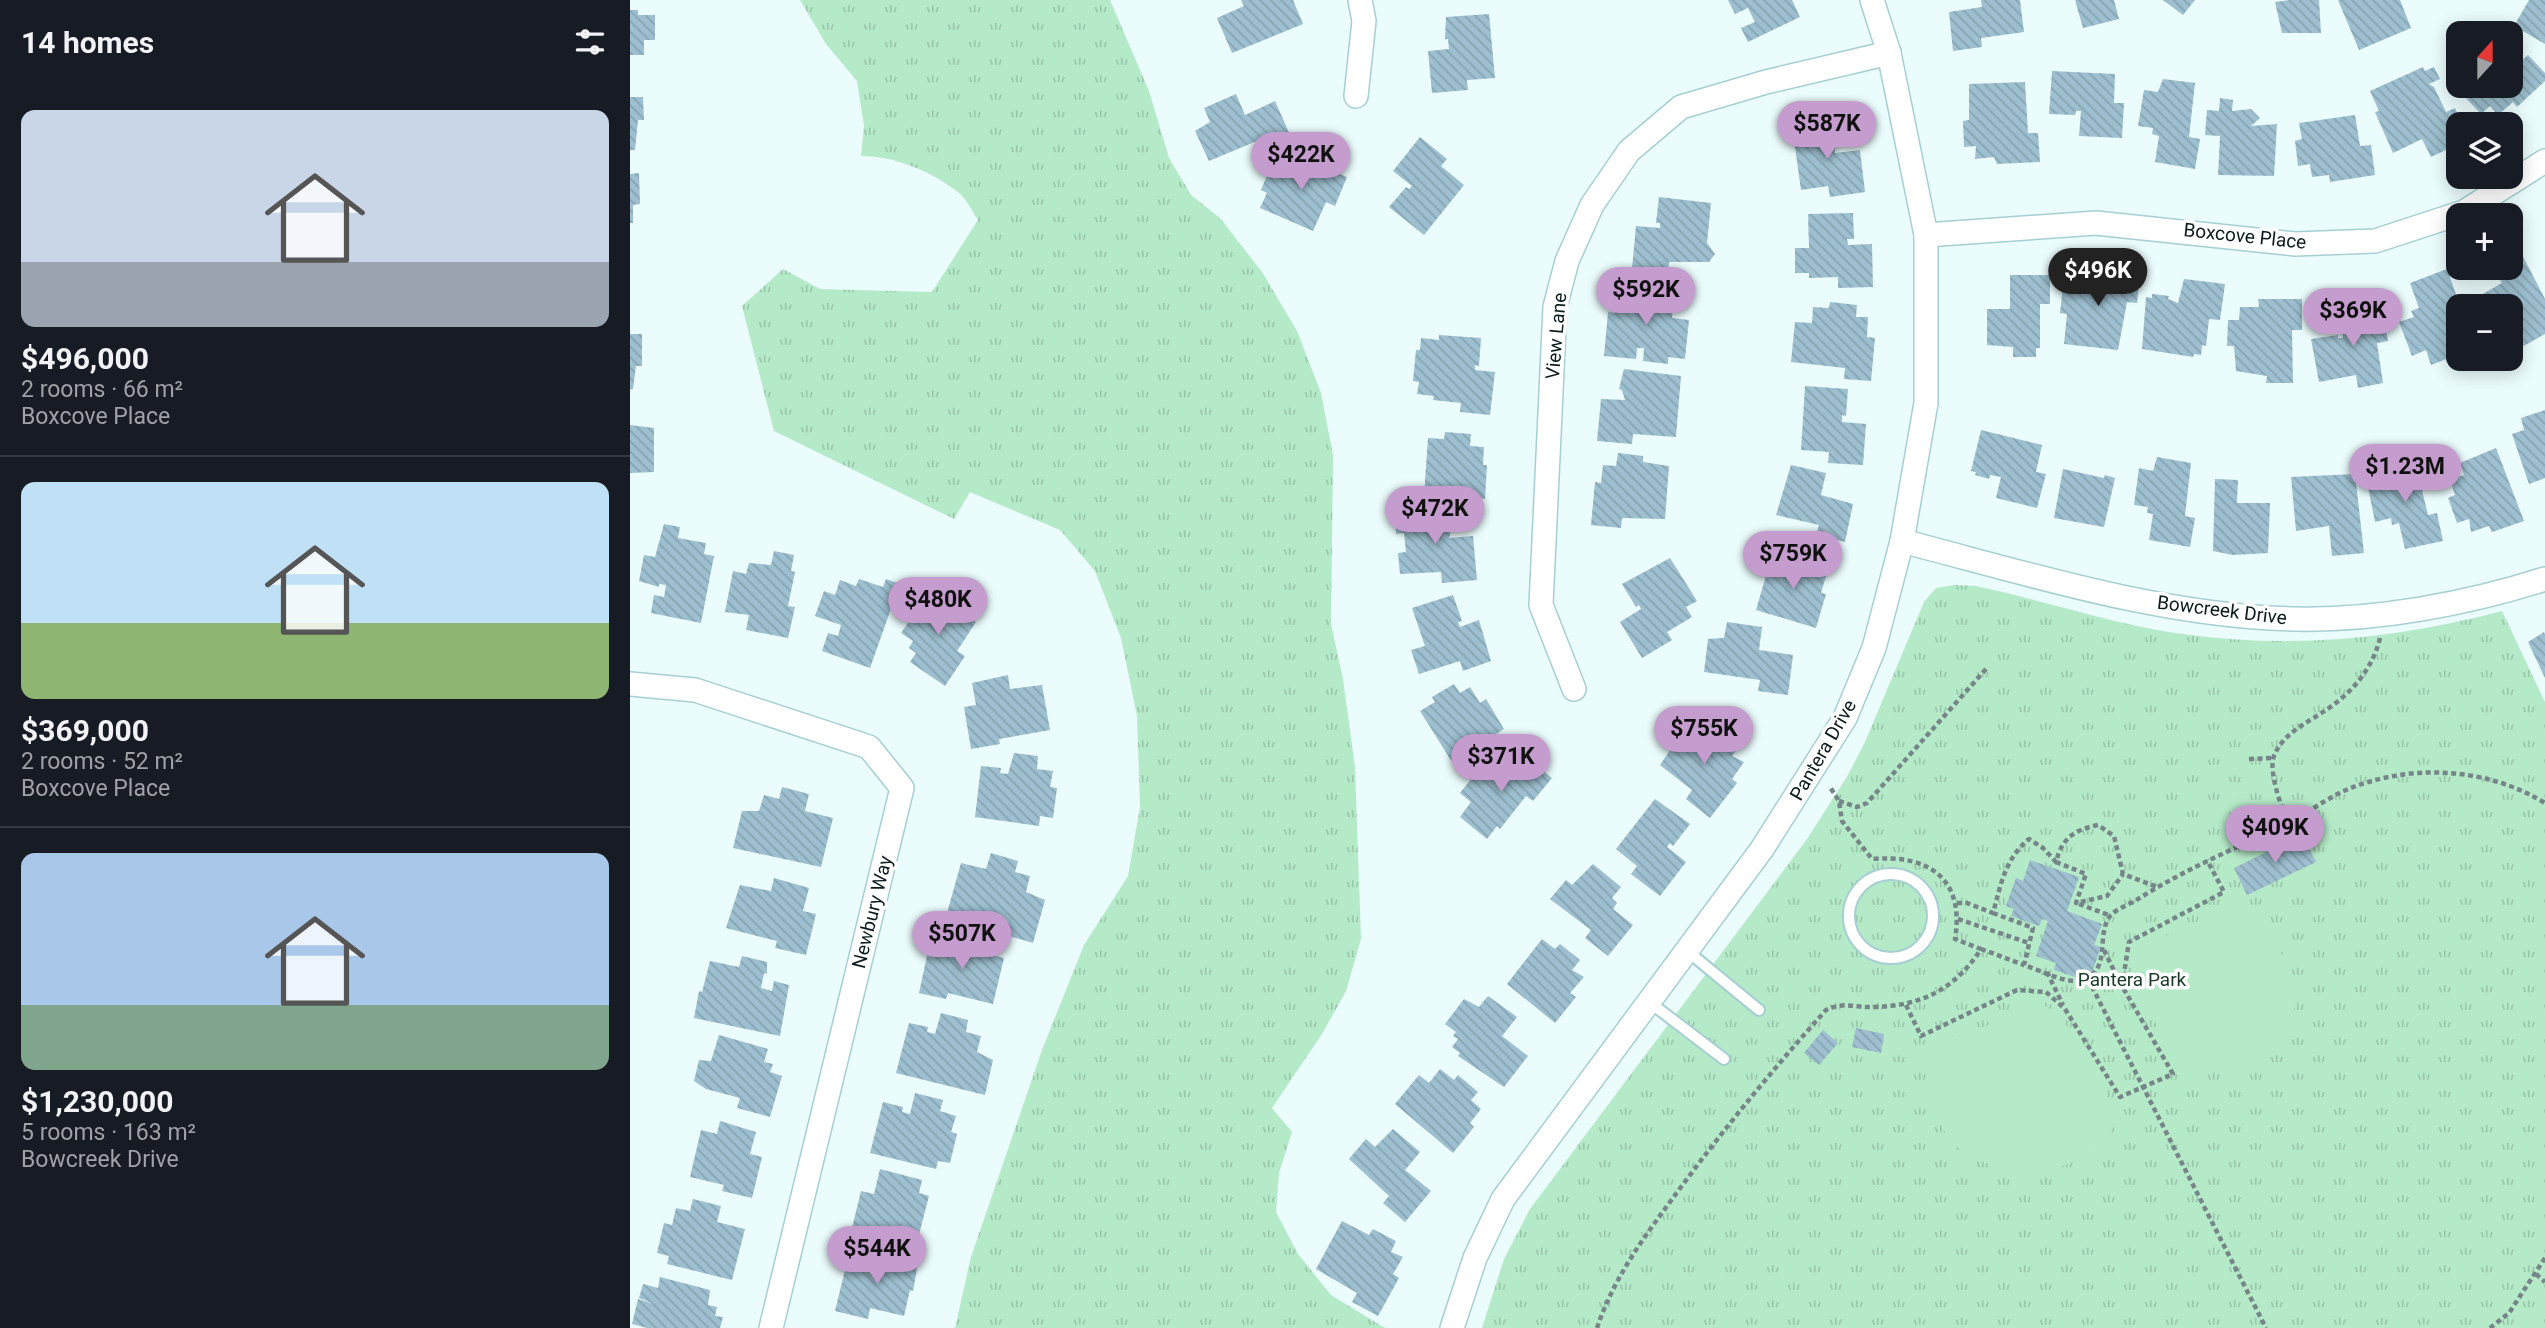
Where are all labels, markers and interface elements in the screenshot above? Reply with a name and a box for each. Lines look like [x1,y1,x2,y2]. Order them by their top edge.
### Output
north arrow [2446,21,2524,98]
map controls [2446,21,2523,371]
icon: filters [571,23,609,61]
text: 14 homes [21,25,154,60]
pin: $587K [1778,102,1876,161]
text: $587K [1793,110,1861,137]
button: layers [2446,112,2523,189]
pin: $422K [1252,132,1350,192]
text: $422K [1267,141,1335,168]
icon: home [252,155,378,281]
button: + [2446,203,2523,280]
street label: Boxcove Place [2183,218,2307,254]
pin: $496K [2049,248,2147,308]
text: $496K [2064,257,2132,284]
pin: $592K [1597,268,1695,327]
text: $592K [1612,276,1680,303]
pin: $369K [2304,288,2402,348]
street label: View Lane [1541,292,1571,380]
button: − [2446,294,2523,371]
text: $369K [2319,297,2387,324]
text: $496,000 [21,341,149,376]
text: 2 rooms · 66 m² [21,376,183,403]
text: Boxcove Place [21,403,170,430]
pin: $1.23M [2348,444,2462,504]
text: $1.23M [2365,453,2445,480]
pin: $472K [1386,486,1484,546]
text: $472K [1401,495,1469,522]
icon: home [252,527,378,653]
pin: $759K [1744,532,1842,591]
text: $759K [1759,540,1827,567]
pin: $480K [889,578,987,637]
text: $480K [904,586,972,613]
street label: Bowcreek Drive [2156,591,2288,629]
street label: Pantera Drive [1785,695,1861,805]
pin: $755K [1655,706,1753,766]
text: $369,000 [21,713,149,748]
text: $755K [1670,715,1738,742]
pin: $371K [1452,734,1550,794]
text: $371K [1467,743,1535,770]
text: 2 rooms · 52 m² [21,748,183,775]
text: Boxcove Place [21,775,170,802]
pin: $409K [2226,806,2324,865]
text: $409K [2241,814,2309,841]
street label: Newbury Way [847,853,897,971]
icon: home [252,898,378,1024]
pin: $507K [913,912,1011,971]
text: $507K [928,920,996,947]
park label: Pantera Park [2078,968,2187,991]
text: $1,230,000 [21,1084,173,1119]
text: 5 rooms · 163 m² [21,1119,196,1146]
text: Bowcreek Drive [21,1146,179,1173]
pin: $544K [828,1226,926,1286]
text: $544K [843,1235,911,1262]

